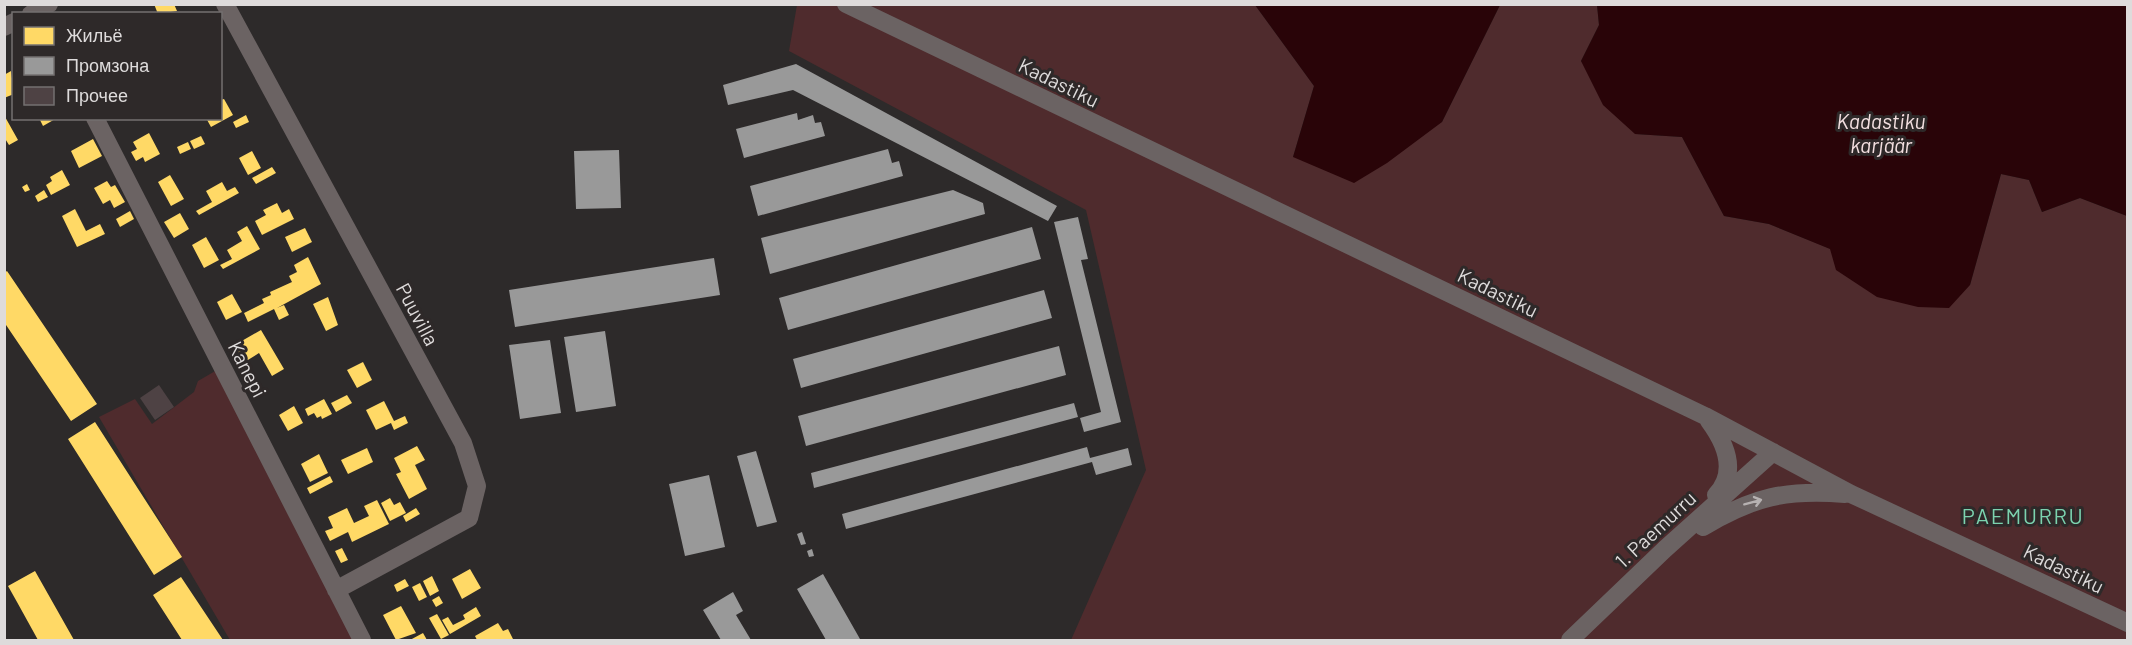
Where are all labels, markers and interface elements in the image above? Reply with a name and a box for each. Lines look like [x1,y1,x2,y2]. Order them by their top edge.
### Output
legend [12,12,222,120]
text: Жильё [66,24,123,46]
street label: Kadastiku [1015,52,1103,112]
text: Промзона [66,54,150,76]
text: Прочее [66,84,128,106]
water label: Kadastiku karjäär [1836,108,1926,157]
street label: Kadastiku [1454,262,1542,322]
street label: Puuvilla [392,279,444,349]
street label: Kanepi [224,337,272,401]
street label: 1. Paemurru [1610,486,1700,572]
one-way arrow [1743,496,1762,507]
district label: PAEMURRU [1962,502,2084,528]
street label: Kadastiku [2020,538,2108,598]

